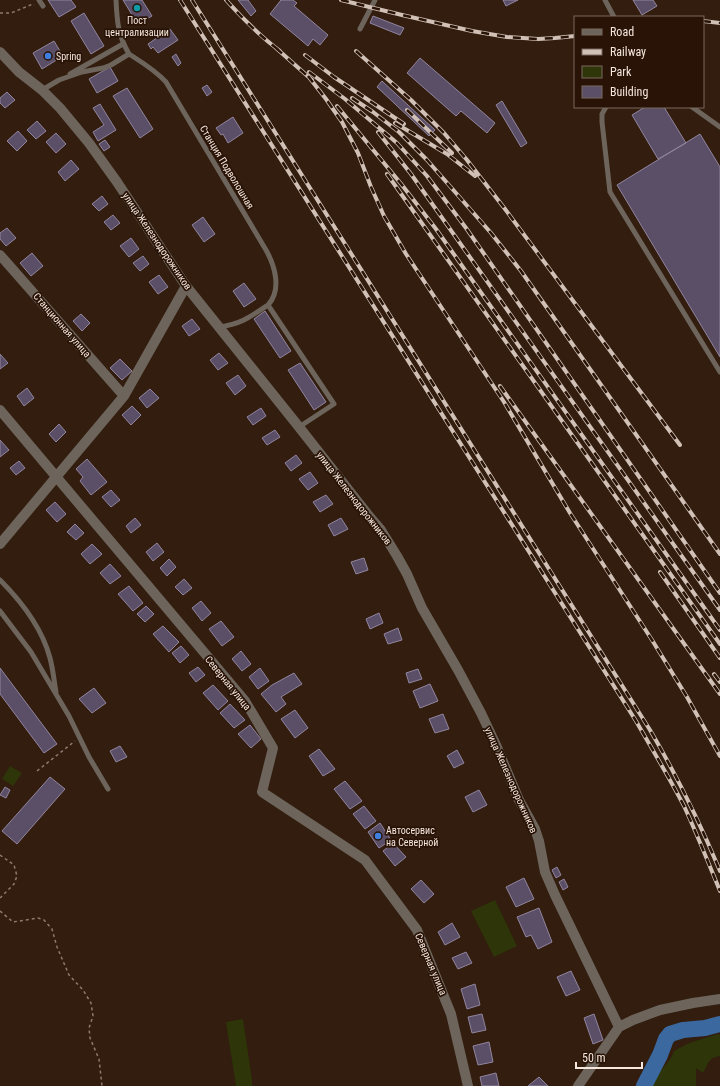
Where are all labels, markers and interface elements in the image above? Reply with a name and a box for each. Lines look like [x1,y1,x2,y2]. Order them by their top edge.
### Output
marker: Пост централизации [132,3,142,13]
place label: Пост централизации [105,15,169,38]
legend [574,16,704,108]
text: Road [610,25,634,39]
text: Railway [610,45,646,59]
marker: Spring [43,51,53,61]
place label: Spring [56,51,81,62]
text: Park [610,65,632,79]
text: Building [610,85,648,99]
street label: Станция Подволошная [198,123,256,211]
street label: улица Железнодорожников [120,190,194,292]
street label: Станционная улица [31,291,93,359]
street label: улица Железнодорожников [314,449,394,547]
street label: Северная улица [203,654,253,712]
street label: улица Железнодорожников [483,725,539,835]
place label: Автосервис на Северной [386,825,438,848]
marker: Автосервис на Северной [373,831,383,841]
street label: Северная улица [413,931,449,997]
scale bar [576,1044,642,1070]
text: 50 m [582,1051,606,1065]

